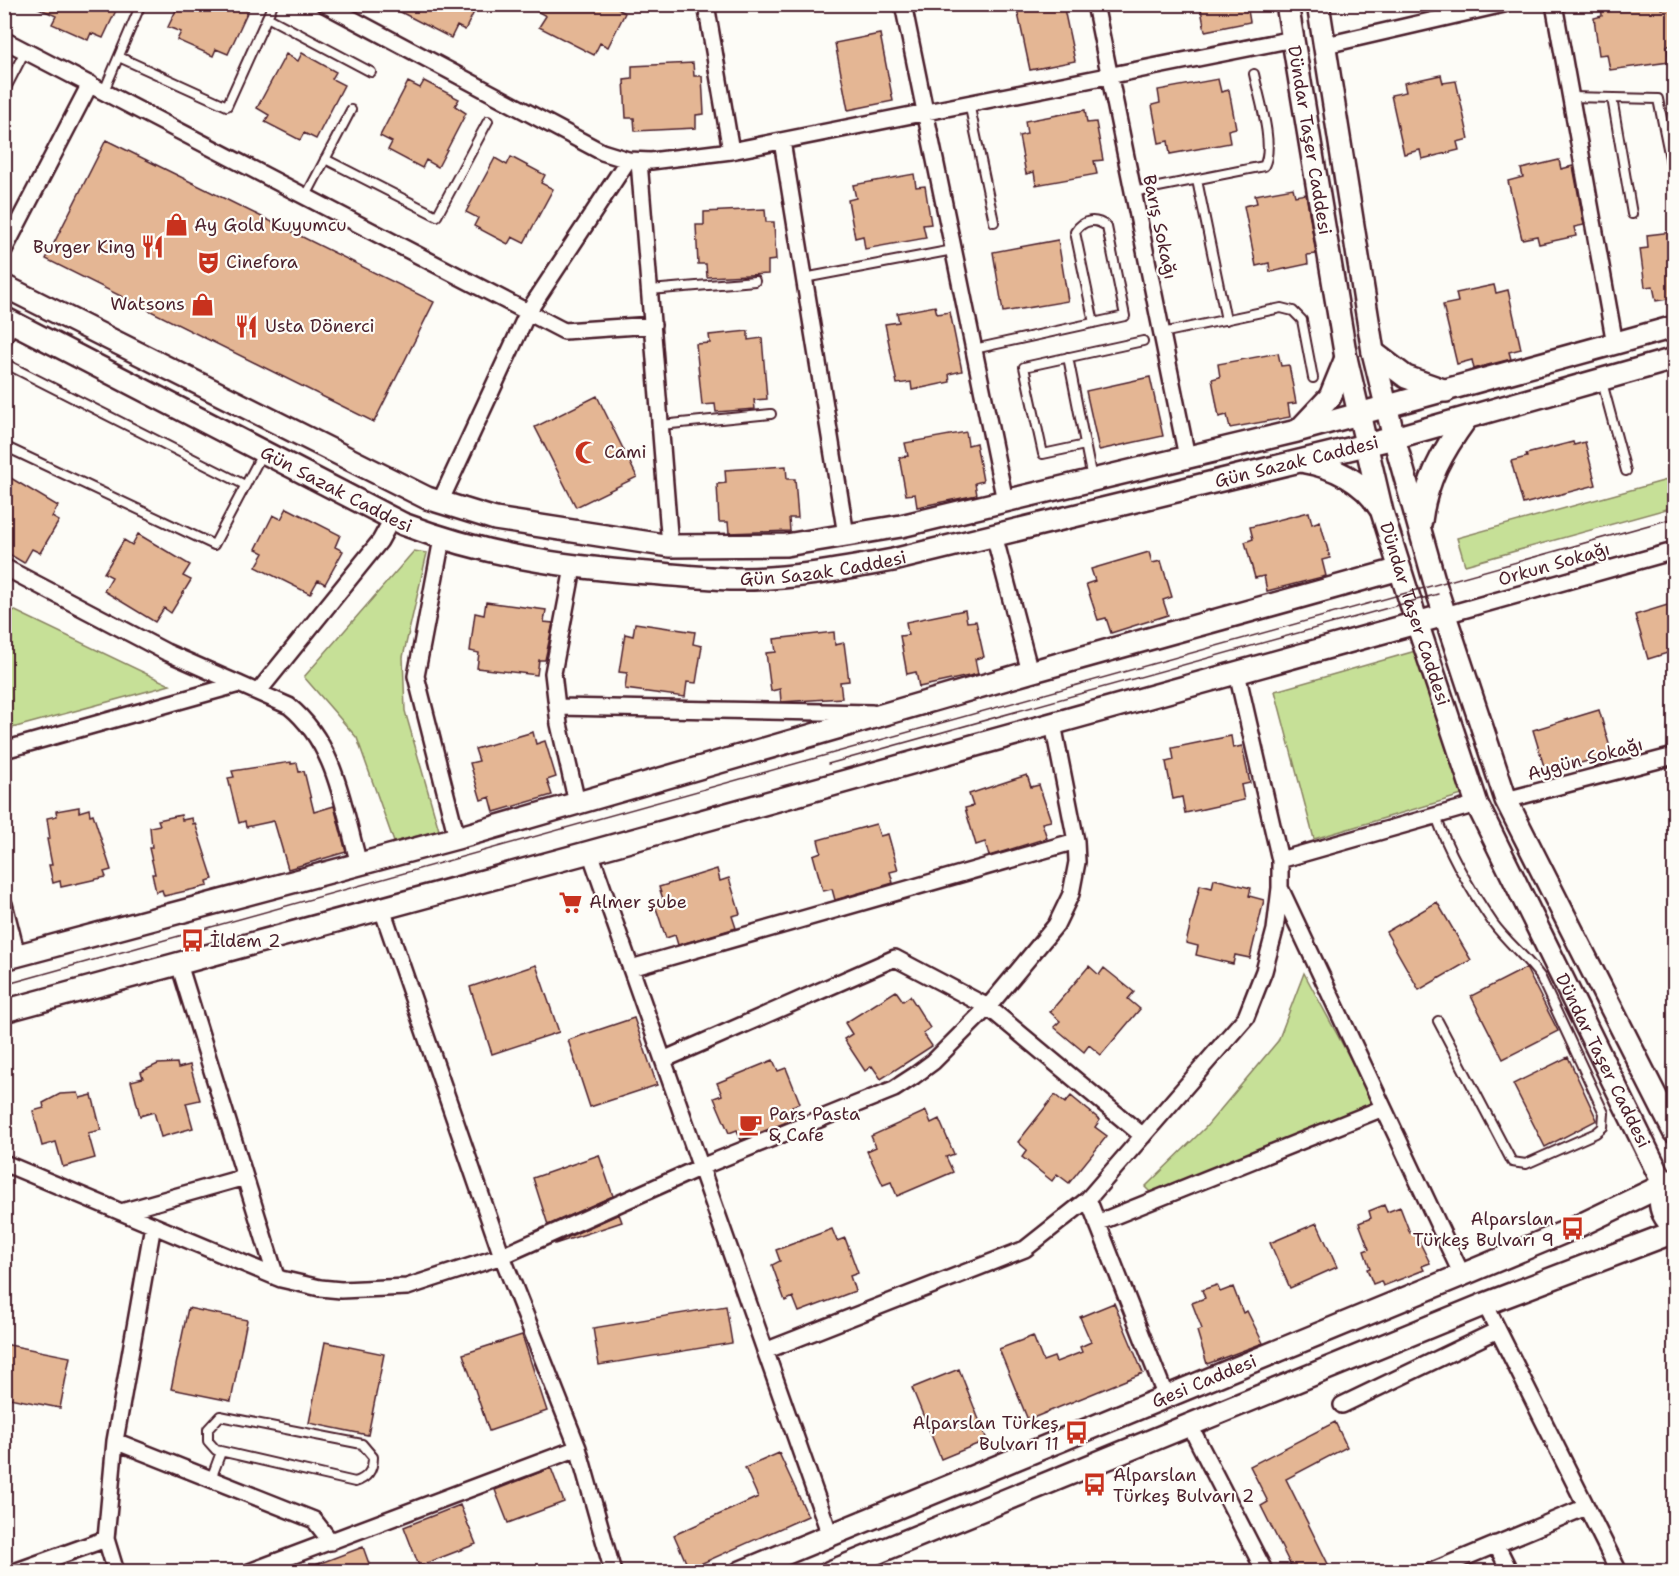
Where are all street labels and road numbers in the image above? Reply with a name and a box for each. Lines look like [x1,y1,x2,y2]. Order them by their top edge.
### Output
street label: Dündar Taşer Caddesi [1282,44,1337,237]
street label: Barış Sokağı [1137,173,1183,281]
street label: Gün Sazak Caddesi [1212,430,1381,493]
street label: Gün Sazak Caddesi [256,440,416,538]
street label: Dündar Taşer Caddesi [1374,519,1456,709]
street label: Orkun Sokağı [1495,537,1613,591]
street label: Gün Sazak Caddesi [740,545,909,591]
street label: Aygün Sokağı [1524,732,1646,786]
street label: Dündar Taşer Caddesi [1550,969,1656,1152]
street label: Gesi Caddesi [1148,1349,1260,1413]

